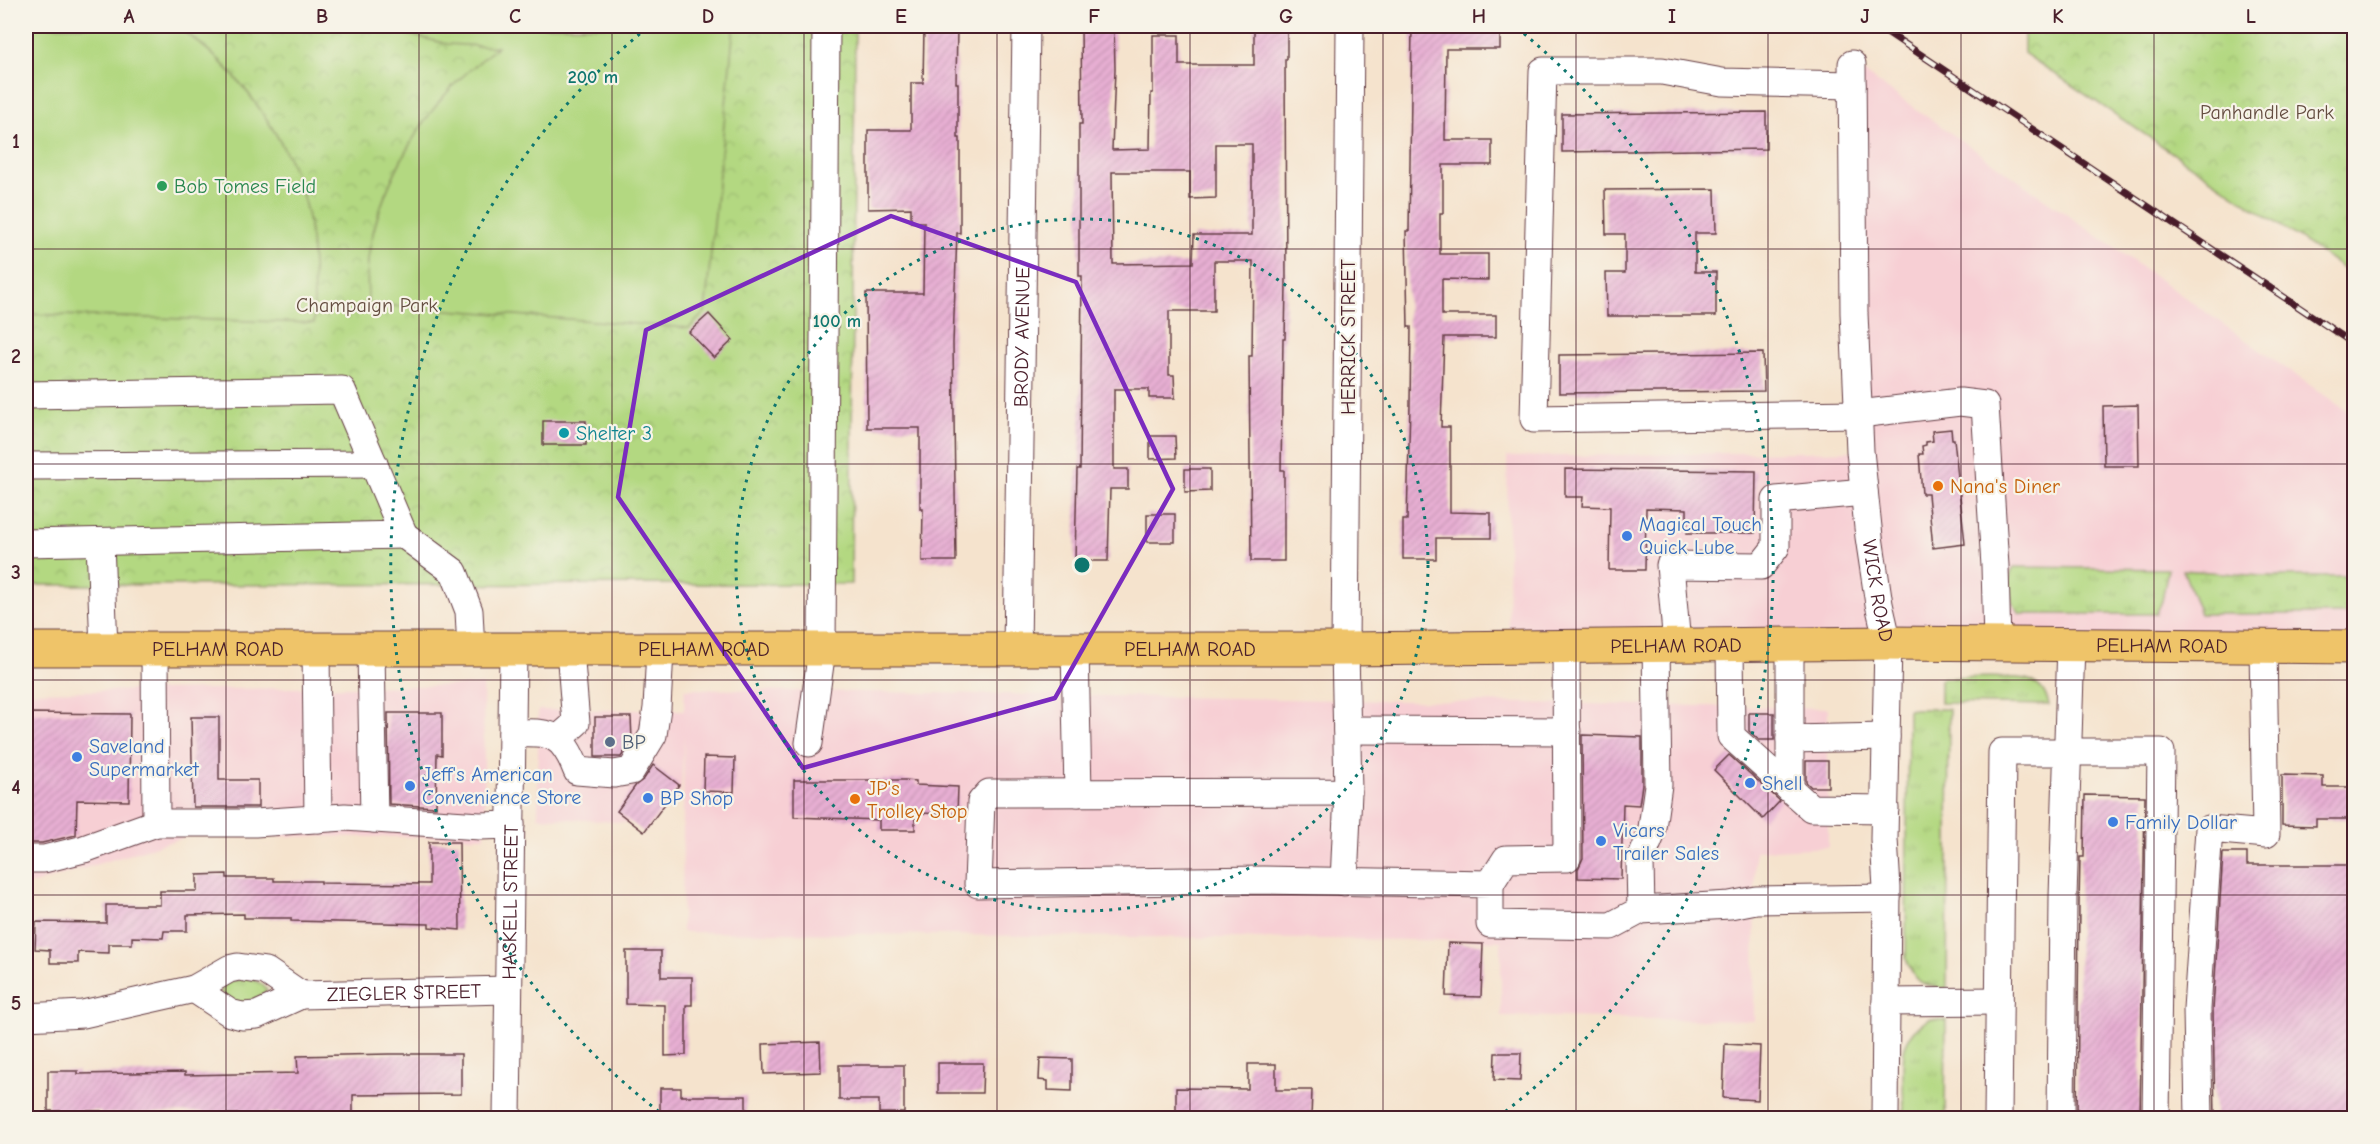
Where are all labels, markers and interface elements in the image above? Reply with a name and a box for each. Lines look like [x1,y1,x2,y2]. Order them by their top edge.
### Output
text: A [123,5,135,28]
text: B [316,5,328,28]
text: C [509,5,521,28]
text: D [702,5,714,28]
text: E [895,5,907,28]
text: F [1088,5,1100,28]
text: G [1279,5,1293,28]
text: H [1472,5,1486,28]
text: I [1668,5,1676,28]
text: J [1860,5,1870,28]
text: K [2052,5,2064,28]
text: L [2246,5,2256,28]
text: 200 m [568,67,618,88]
park label: Panhandle Park [2200,101,2334,124]
text: 1 [12,130,20,153]
place label: Bob Tomes Field [174,175,316,198]
marker: Bob Tomes Field [155,179,169,193]
street label: HERRICK STREET [1337,259,1360,415]
street label: BRODY AVENUE [1009,267,1035,407]
park label: Champaign Park [296,294,438,317]
text: 100 m [813,311,861,332]
text: 2 [11,345,21,368]
place label: Shelter 3 [576,422,652,445]
marker: Shelter 3 [557,426,571,440]
place label: Nana's Diner [1950,475,2060,498]
marker: Nana's Diner [1931,479,1945,493]
place label: Magical Touch Quick Lube [1639,513,1762,559]
marker: Magical Touch Quick Lube [1620,529,1634,543]
street label: WICK ROAD [1858,538,1898,644]
centre of rings [1072,555,1092,575]
text: 3 [11,561,21,584]
street label: PELHAM ROAD [1610,634,1742,658]
street label: PELHAM ROAD [2096,634,2228,658]
street label: PELHAM ROAD [152,638,284,661]
street label: PELHAM ROAD [638,638,770,661]
street label: PELHAM ROAD [1124,638,1256,661]
place label: BP [622,731,646,754]
place label: Saveland Supermarket [89,735,200,781]
marker: BP [603,735,617,749]
marker: Saveland Supermarket [70,750,84,764]
place label: Jeff's American Convenience Store [422,763,581,809]
place label: Shell [1762,772,1803,795]
text: 4 [11,776,21,799]
marker: Shell [1743,776,1757,790]
place label: JP's Trolley Stop [867,777,967,823]
marker: Jeff's American Convenience Store [403,779,417,793]
place label: BP Shop [660,787,733,810]
marker: BP Shop [641,791,655,805]
marker: JP's Trolley Stop [848,792,862,806]
place label: Family Dollar [2125,811,2237,834]
marker: Family Dollar [2106,815,2120,829]
place label: Vicars Trailer Sales [1613,819,1719,865]
street label: HASKELL STREET [498,824,523,980]
marker: Vicars Trailer Sales [1594,834,1608,848]
street label: ZIEGLER STREET [327,980,482,1006]
text: 5 [11,992,21,1015]

